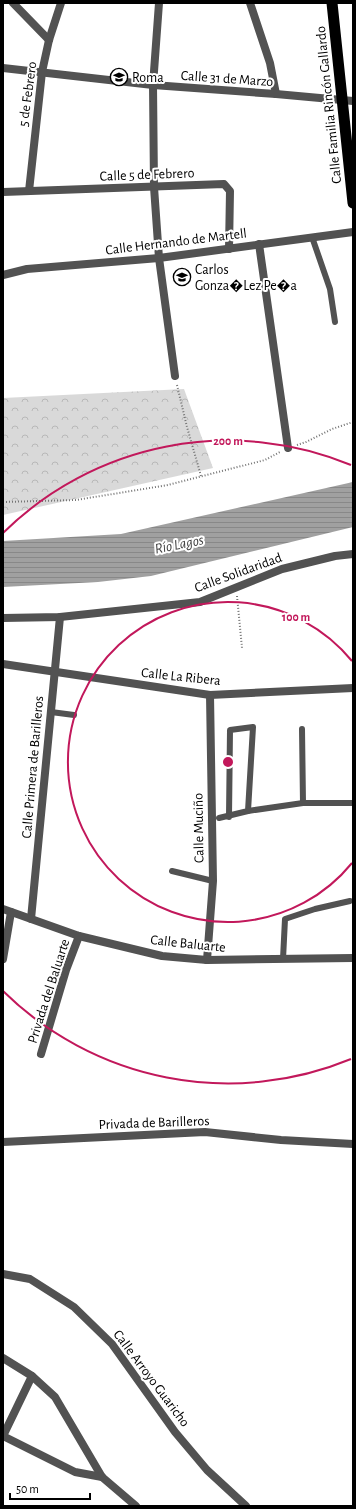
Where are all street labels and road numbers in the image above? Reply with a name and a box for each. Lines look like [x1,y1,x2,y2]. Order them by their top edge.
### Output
street label: Calle Familia Rincón Gallardo [314,25,344,184]
street label: 5 de Febrero [16,61,40,128]
street label: Calle 31 de Marzo [180,69,274,89]
street label: Calle 5 de Febrero [99,166,195,184]
street label: Calle Hernando de Martell [105,226,248,258]
street label: Calle Solidaridad [193,551,284,595]
street label: Calle La Ribera [141,666,222,688]
street label: Calle Primera de Barilleros [20,695,46,839]
street label: Calle Muciño [191,793,207,863]
street label: Calle Baluarte [150,933,226,955]
street label: Privada del Baluarte [25,937,72,1045]
street label: Privada de Barilleros [98,1114,210,1132]
street label: Calle Arroyo Guaricho [110,1328,192,1430]

